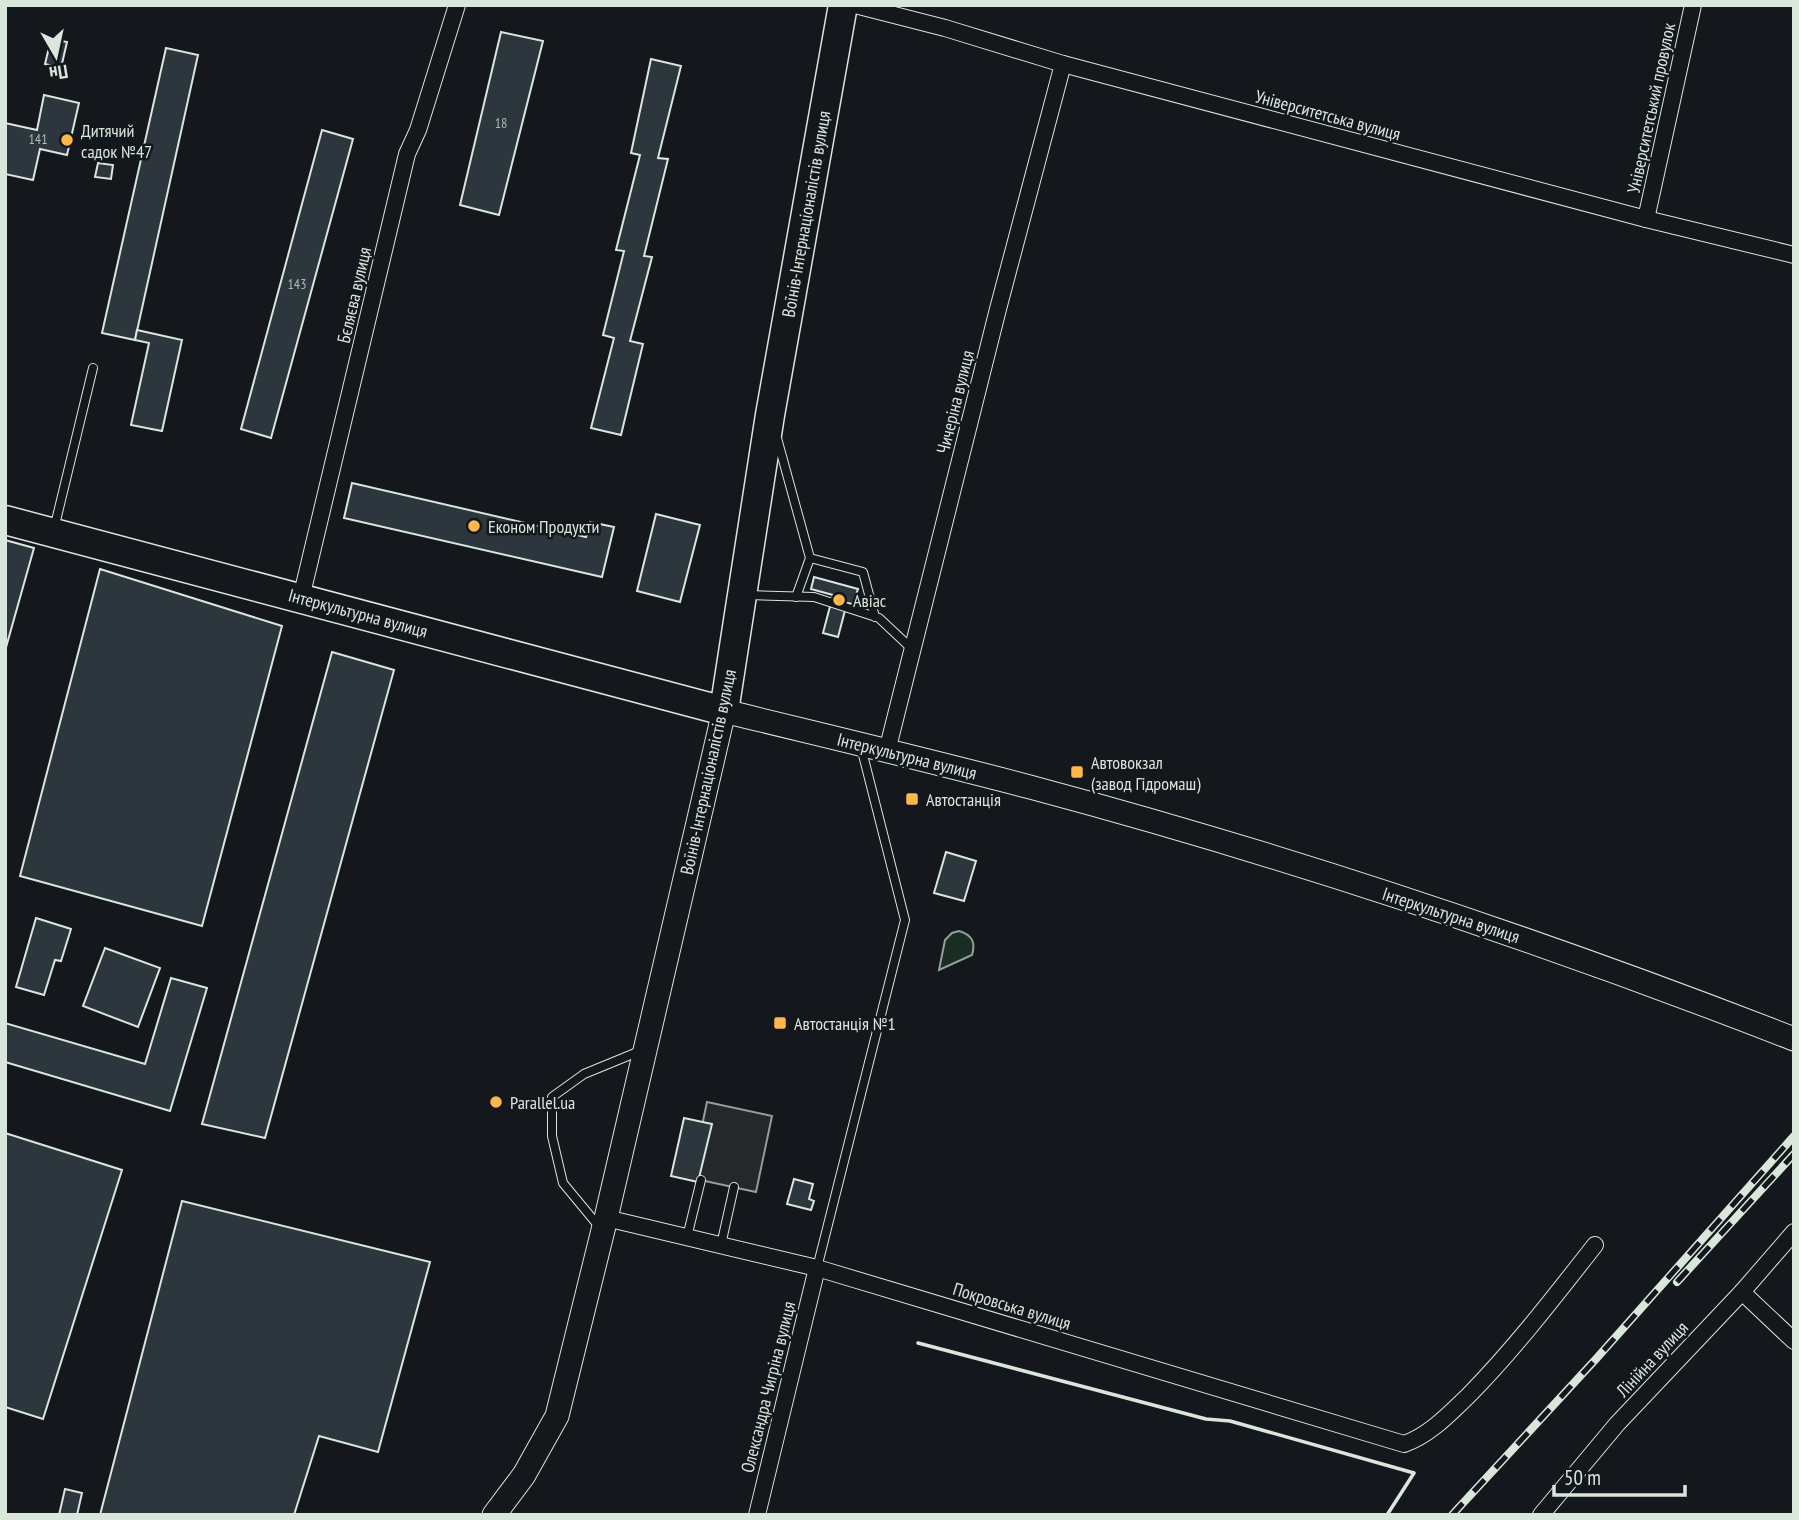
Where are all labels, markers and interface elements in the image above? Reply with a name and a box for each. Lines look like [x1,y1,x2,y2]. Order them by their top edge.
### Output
north arrow [21,21,91,91]
street label: Університетський провулок [1622,21,1680,195]
text: Пн [48,59,70,86]
street label: Університетська вулиця [1253,85,1403,145]
street label: Воїнів-Інтернаціоналістів вулиця [777,109,835,319]
house number: 18 [495,114,507,132]
place label: Дитячий садок №47 [81,119,152,163]
house number: 141 [29,130,47,148]
marker: Дитячий садок №47 [59,132,75,148]
street label: Бєляєва вулиця [332,245,376,345]
house number: 143 [288,275,306,293]
street label: Чичеріна вулиця [931,348,979,456]
place label: Економ Продукти [488,515,600,538]
marker: Економ Продукти [466,518,482,534]
street label: Інтеркультурна вулиця [286,583,430,643]
place label: Авіас [853,589,887,612]
marker: Авіас [831,592,847,608]
street label: Воїнів-Інтернаціоналістів вулиця [675,667,741,877]
street label: Інтеркультурна вулиця [835,728,979,784]
place label: Автовокзал (завод Гідромаш) [1091,751,1201,795]
marker: Автовокзал (завод Гідромаш) [1069,764,1085,780]
place label: Автостанція [926,788,1001,811]
marker: Автостанція [904,791,920,807]
street label: Інтеркультурна вулиця [1379,882,1523,948]
place label: Автостанція №1 [794,1012,896,1035]
marker: Автостанція №1 [772,1015,788,1031]
place label: Parallel.ua [510,1091,575,1114]
marker: Parallel.ua [488,1094,504,1110]
street label: Покровська вулиця [950,1277,1074,1335]
street label: Олександра Чигріна вулиця [736,1299,800,1475]
street label: Лінійна вулиця [1610,1316,1693,1402]
scale bar [1554,1454,1685,1498]
text: 50 m [1564,1464,1601,1491]

